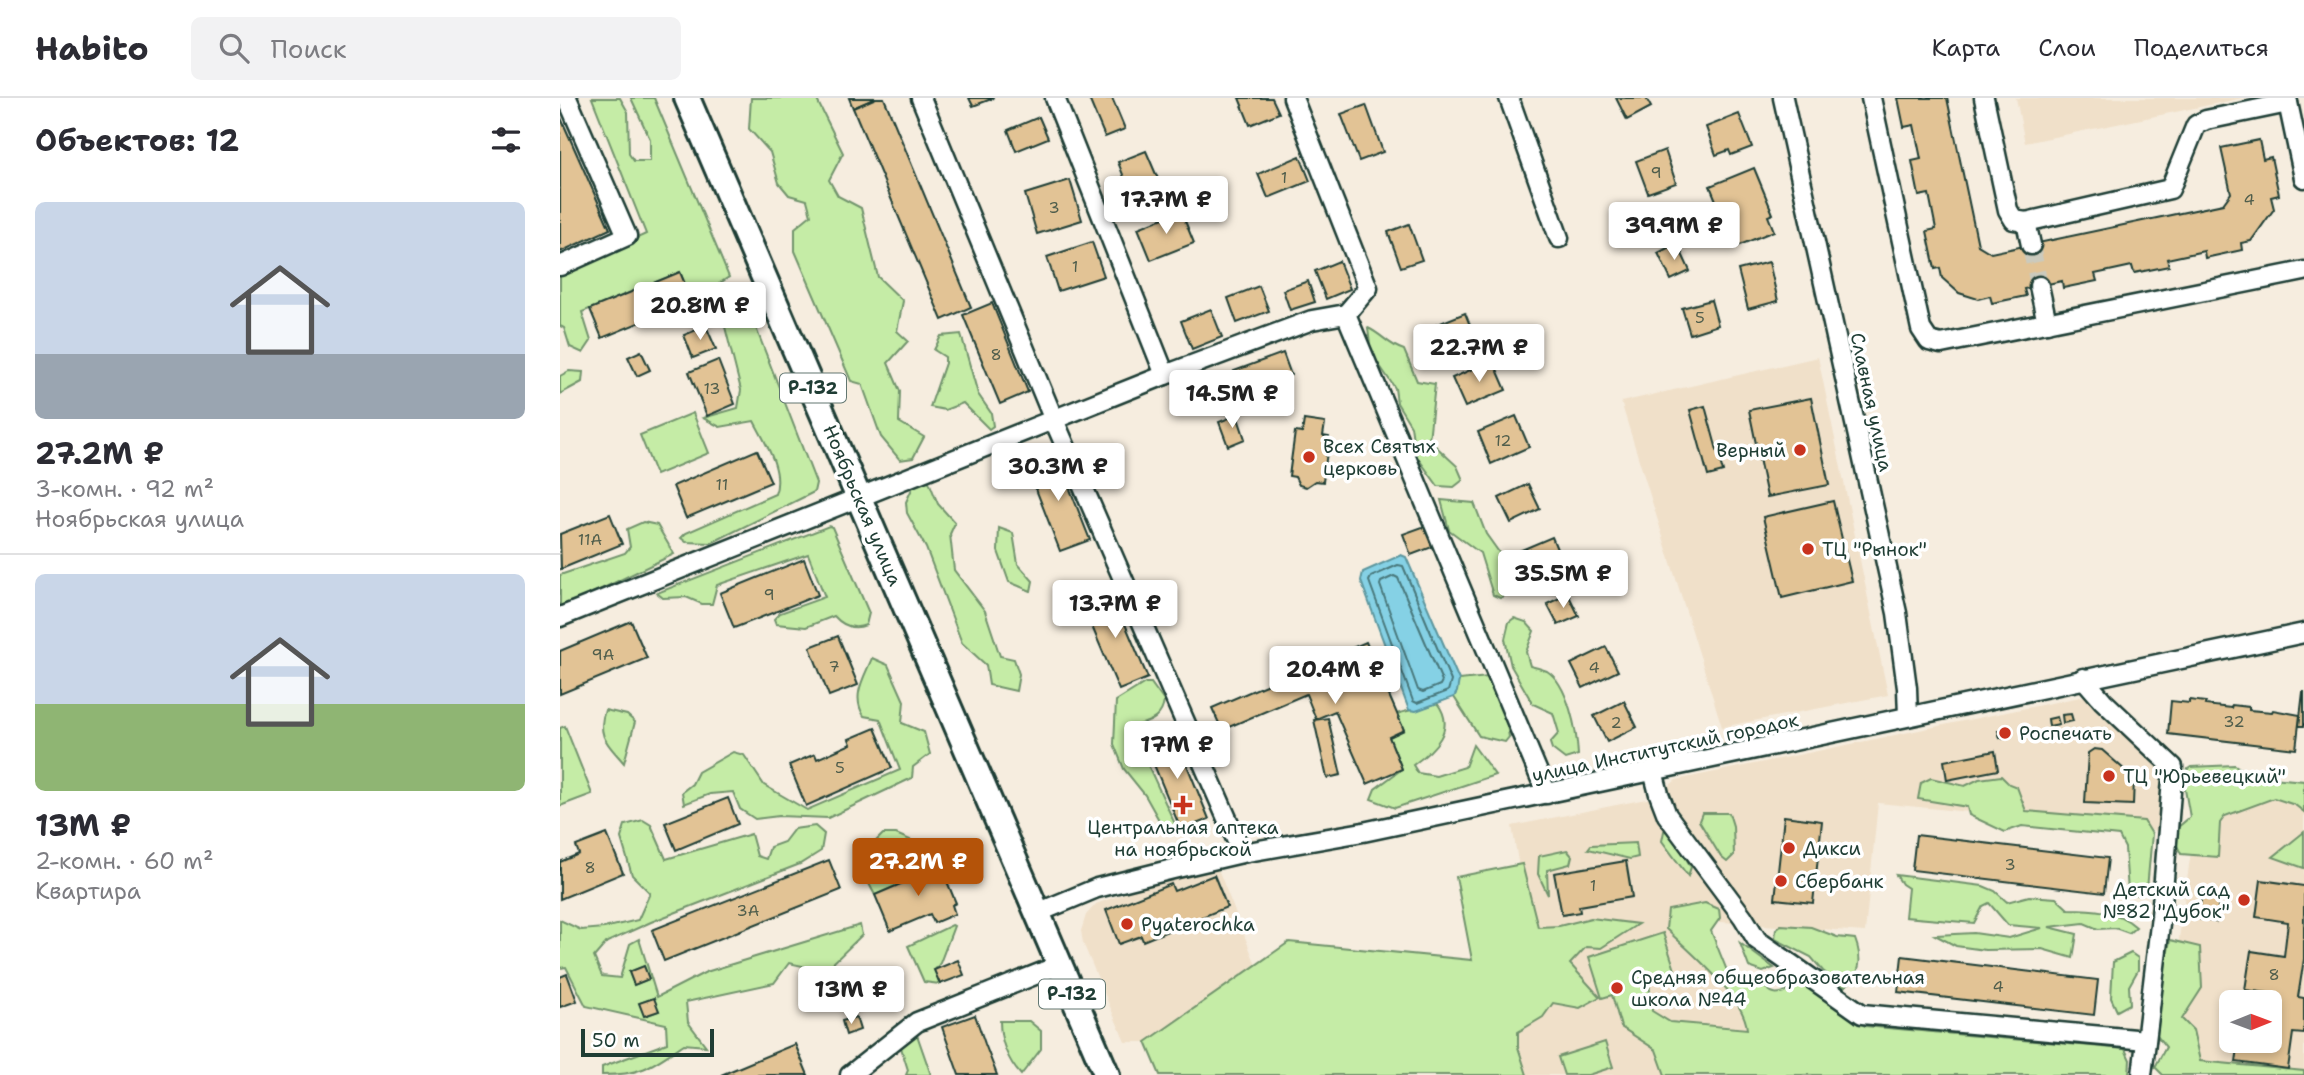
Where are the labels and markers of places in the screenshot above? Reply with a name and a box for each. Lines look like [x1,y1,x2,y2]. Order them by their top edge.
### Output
pin: 17.7M ₽ [1101,176,1231,236]
pin: 39.9M ₽ [1609,202,1739,262]
pin: 20.8M ₽ [635,282,765,342]
pin: 22.7M ₽ [1414,324,1544,384]
pin: 14.5M ₽ [1167,370,1297,430]
place label: Всех Святых церковь [1323,434,1436,481]
place label: Верный [1716,438,1786,463]
marker: Верный [1792,442,1808,458]
pin: 30.3M ₽ [993,444,1123,503]
marker: Всех Святых церковь [1301,449,1317,465]
place label: ТЦ "Рынок" [1822,537,1927,562]
marker: ТЦ "Рынок" [1800,541,1816,557]
pin: 35.5M ₽ [1498,550,1628,610]
pin: 13.7M ₽ [1050,580,1180,640]
pin: 20.4M ₽ [1270,646,1400,706]
place label: Роспечать [2019,721,2112,746]
pin: 17M ₽ [1128,722,1226,781]
marker: Роспечать [1997,725,2013,741]
place label: ТЦ "Юрьевецкий" [2123,764,2286,789]
marker: ТЦ "Юрьевецкий" [2101,768,2117,784]
marker: Центральная аптека на ноябрьской [1175,797,1191,813]
place label: Центральная аптека на ноябрьской [1087,815,1279,862]
place label: Дикси [1803,836,1861,861]
pin: 27.2M ₽ [853,838,983,898]
marker: Дикси [1781,840,1797,856]
place label: Сбербанк [1795,869,1884,894]
marker: Сбербанк [1773,873,1789,889]
place label: Детский сад №82 "Дубок" [2103,877,2230,924]
marker: Детский сад №82 "Дубок" [2236,892,2252,908]
place label: Pyaterochka [1141,912,1255,937]
marker: Pyaterochka [1119,916,1135,932]
place label: Средняя общеобразовательная школа №44 [1631,965,1925,1012]
pin: 13M ₽ [802,967,900,1026]
marker: Средняя общеобразовательная школа №44 [1609,980,1625,996]

